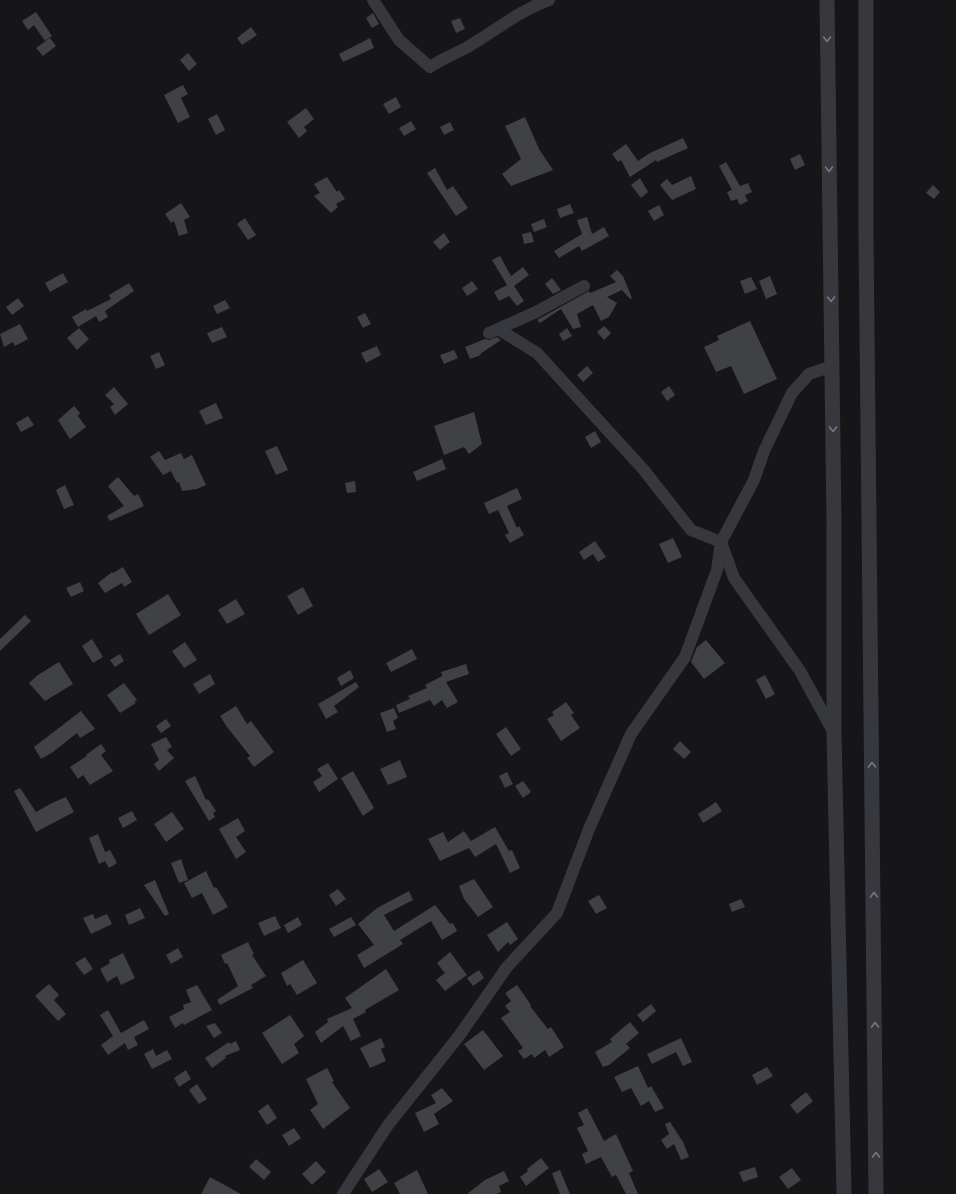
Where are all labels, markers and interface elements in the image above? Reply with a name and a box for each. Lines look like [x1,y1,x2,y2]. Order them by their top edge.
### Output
one-way arrow [823,36,831,42]
one-way arrow [825,166,833,172]
one-way arrow [827,296,835,302]
one-way arrow [829,426,837,432]
one-way arrow [868,762,876,768]
one-way arrow [870,892,878,898]
one-way arrow [871,1022,879,1028]
one-way arrow [872,1152,880,1158]

